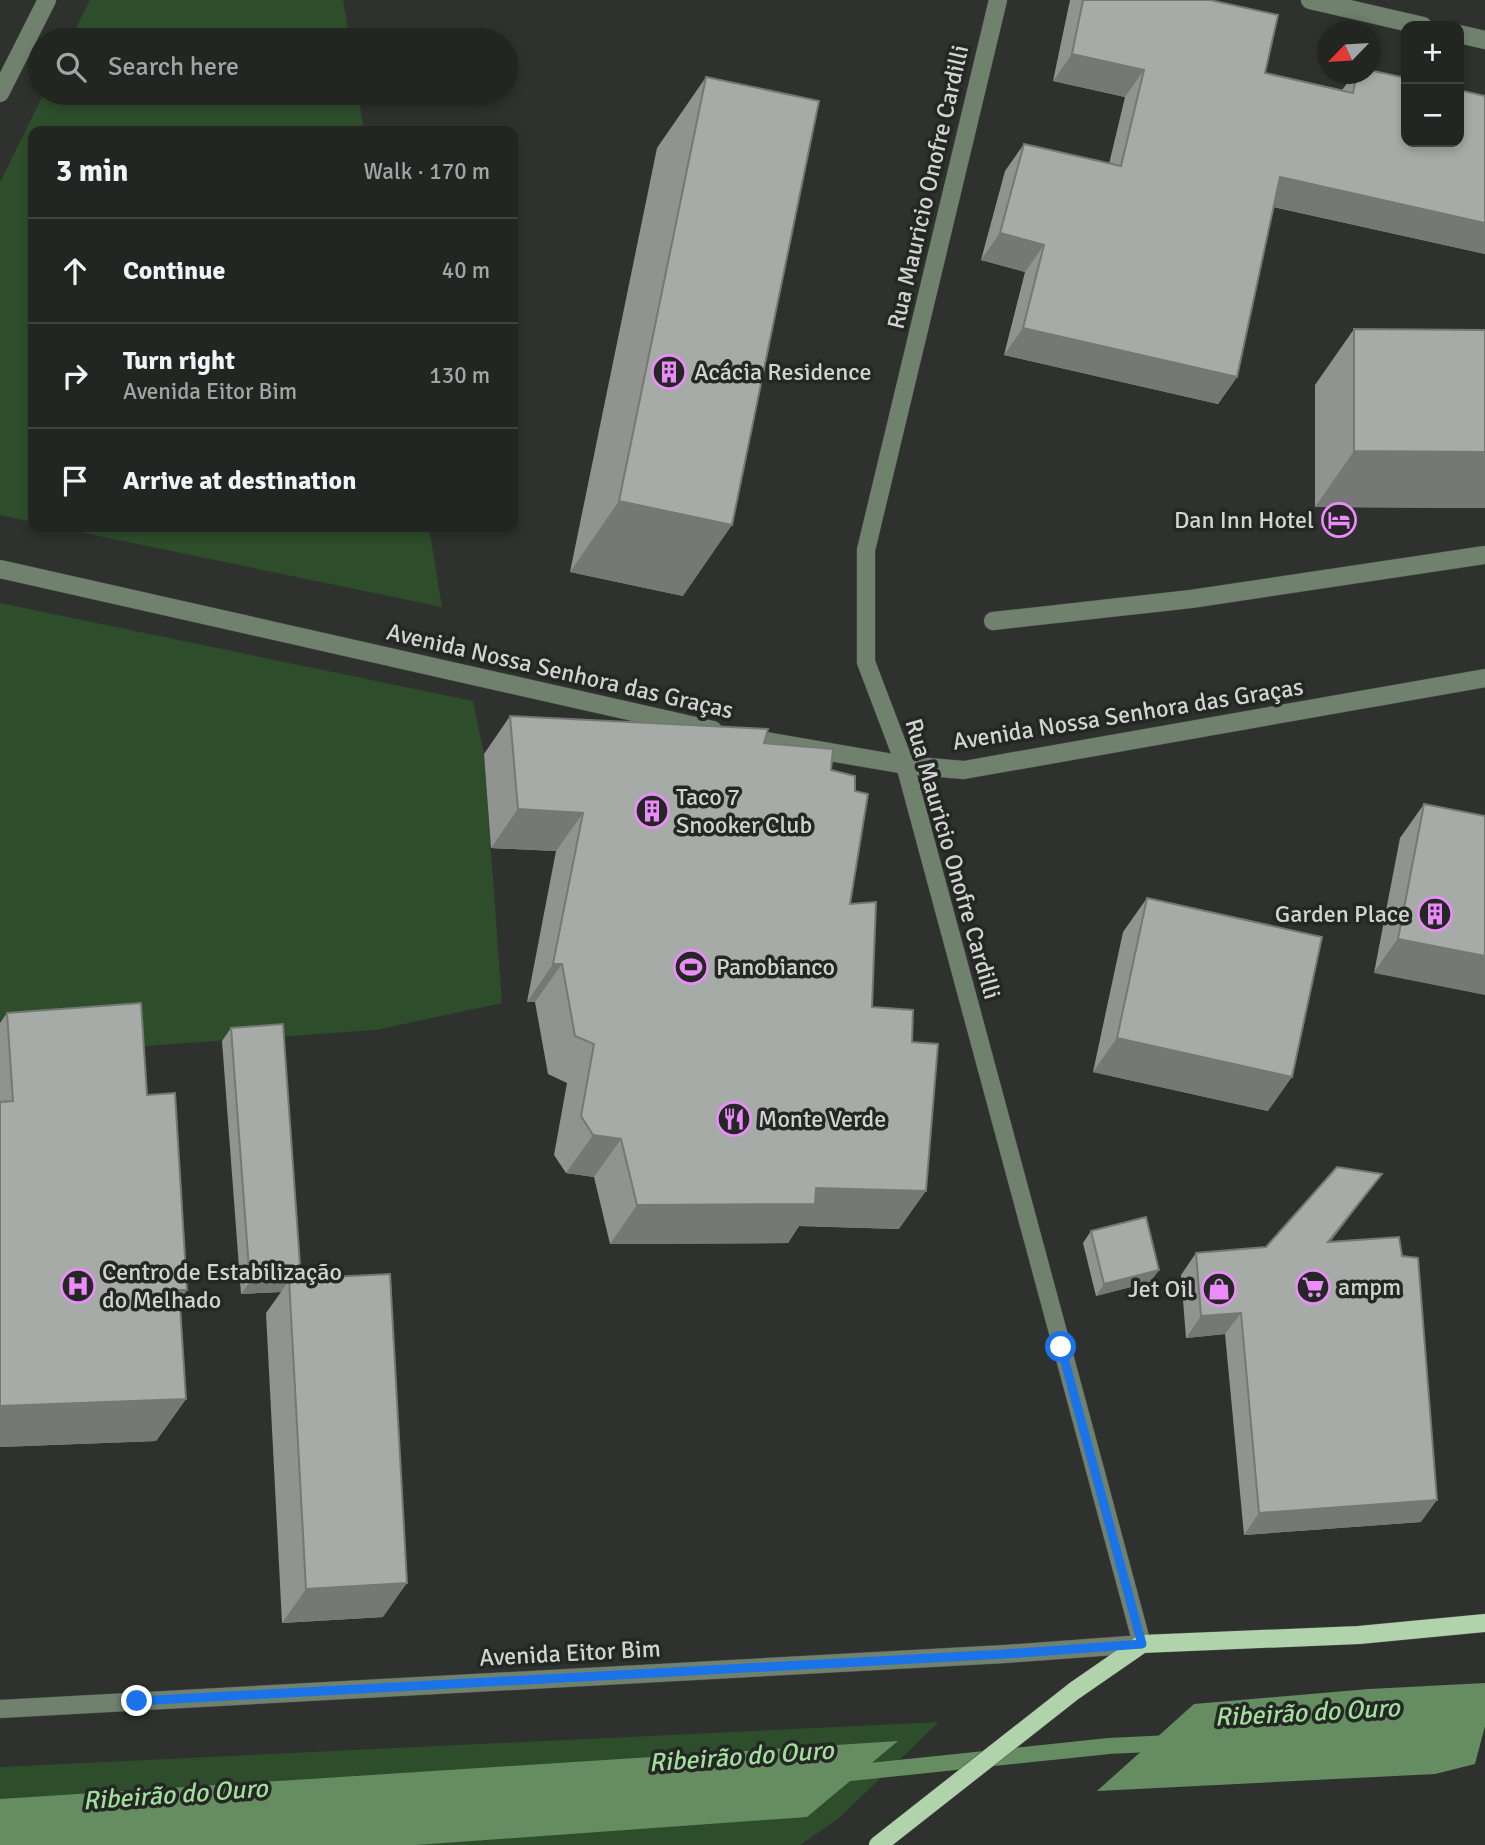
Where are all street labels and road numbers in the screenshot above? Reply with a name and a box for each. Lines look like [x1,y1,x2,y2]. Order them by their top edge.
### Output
street label: Rua Mauricio Onofre Cardilli [881,42,975,332]
street label: Avenida Nossa Senhora das Graças [384,616,736,726]
street label: Avenida Nossa Senhora das Graças [950,671,1306,757]
street label: Rua Mauricio Onofre Cardilli [899,715,1007,1003]
street label: Avenida Eitor Bim [479,1633,661,1673]

